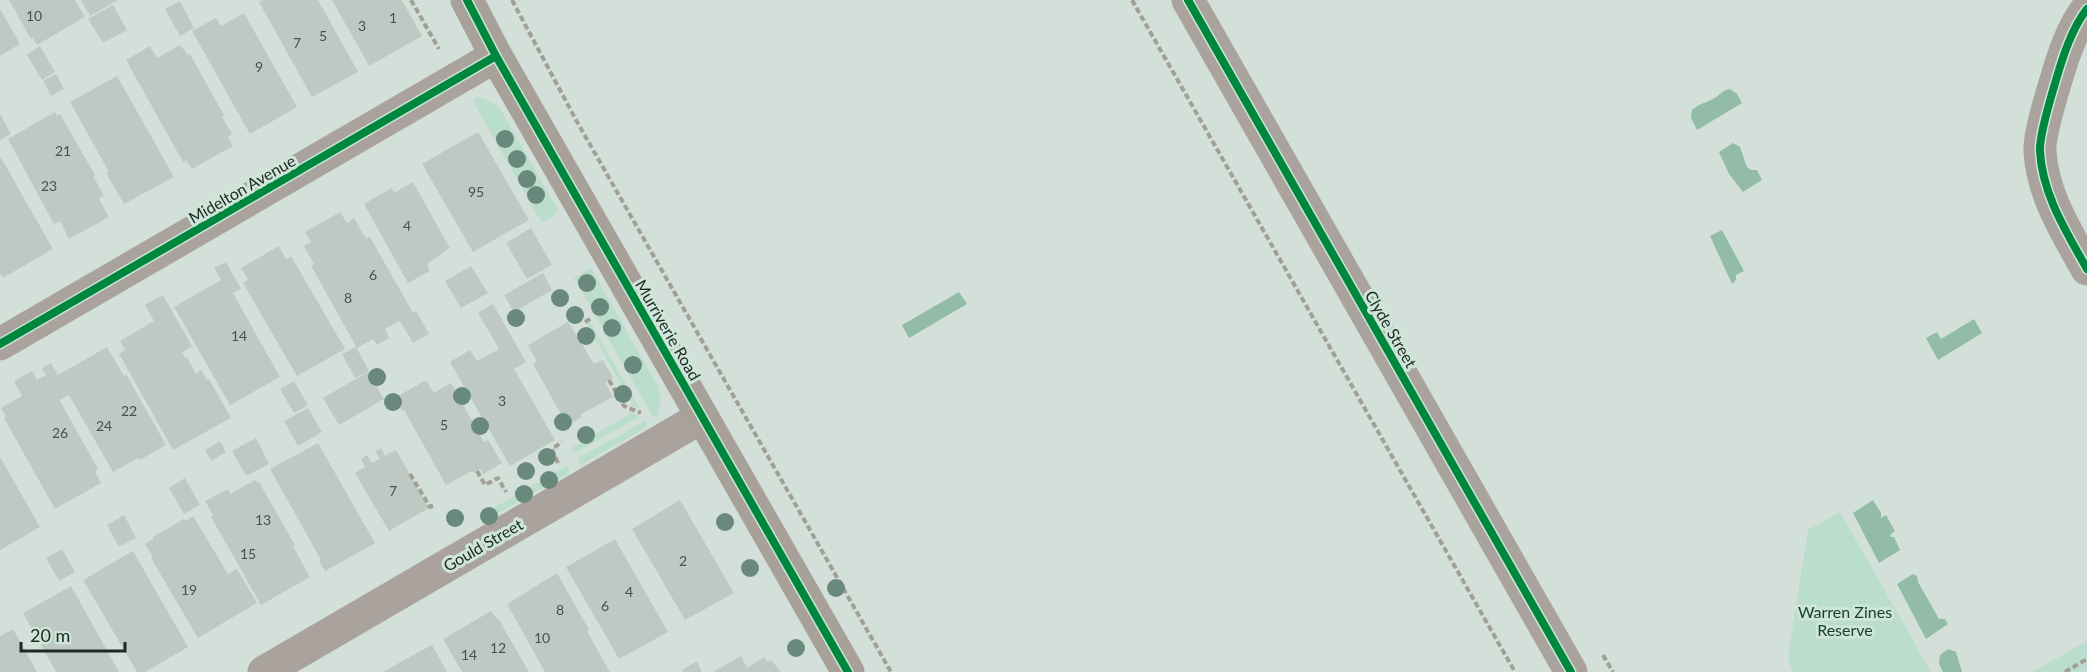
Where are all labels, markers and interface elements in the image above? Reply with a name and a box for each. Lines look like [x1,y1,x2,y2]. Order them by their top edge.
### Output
house number: 10 [26,7,42,24]
house number: 1 [389,9,397,26]
house number: 3 [358,17,366,34]
house number: 5 [319,27,327,44]
house number: 7 [293,34,301,51]
house number: 9 [255,58,263,75]
house number: 21 [55,142,71,159]
street label: Midelton Avenue [185,150,298,227]
house number: 23 [41,177,57,194]
house number: 95 [468,183,484,200]
house number: 4 [403,217,411,234]
house number: 6 [369,266,377,283]
street label: Murriverie Road [632,276,705,384]
street label: Clyde Street [1362,287,1421,371]
house number: 8 [344,289,352,306]
house number: 14 [231,327,247,344]
house number: 3 [498,392,506,409]
house number: 22 [121,402,137,419]
house number: 5 [440,416,448,433]
house number: 24 [96,417,112,434]
house number: 26 [52,424,68,441]
house number: 7 [389,482,397,499]
house number: 13 [255,511,271,528]
street label: Gould Street [440,514,526,575]
house number: 15 [240,545,256,562]
house number: 2 [679,552,687,569]
house number: 19 [181,581,197,598]
house number: 4 [625,583,633,600]
house number: 6 [601,597,609,614]
house number: 8 [556,601,564,618]
park label: Warren Zines Reserve [1798,602,1892,639]
scale bar [21,615,124,653]
text: 20 m [30,624,70,646]
house number: 10 [534,629,550,646]
house number: 12 [490,639,506,656]
house number: 14 [461,646,477,663]

